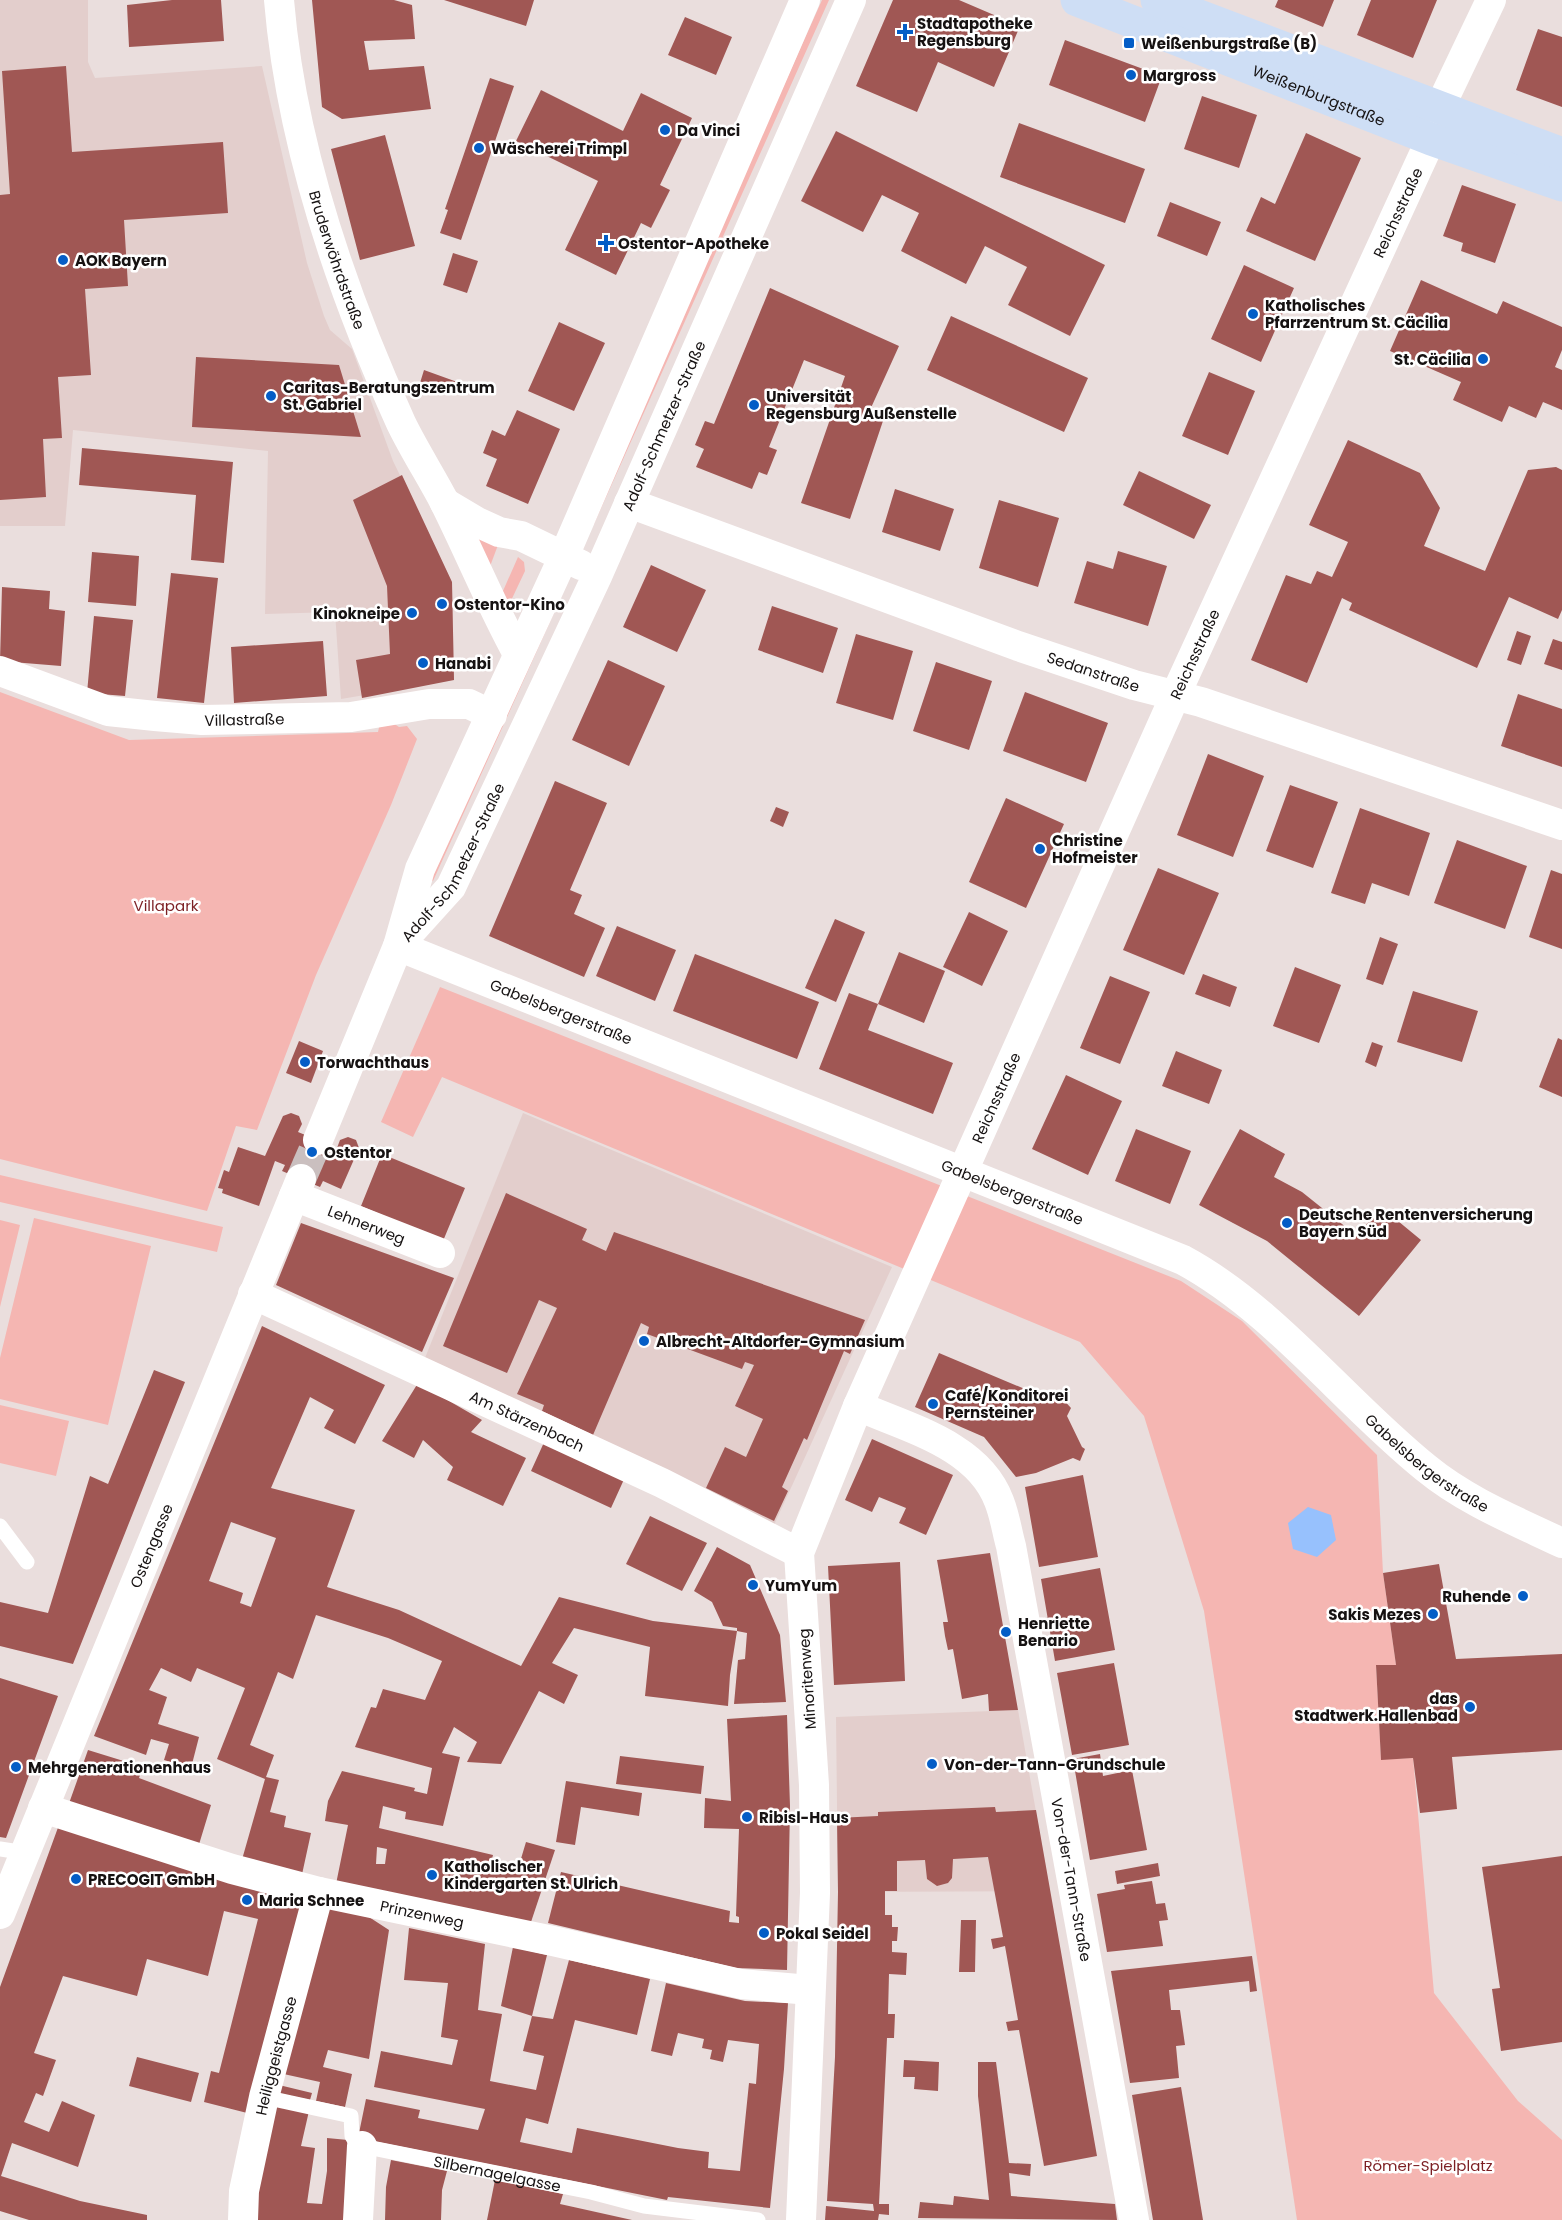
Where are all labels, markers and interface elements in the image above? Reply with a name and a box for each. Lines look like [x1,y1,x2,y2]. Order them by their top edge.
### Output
place label: Stadtapotheke Regensburg [917,13,1033,51]
marker: Stadtapotheke Regensburg [898,25,912,39]
place label: Weißenburgstraße (B) [1141,33,1317,54]
marker: Weißenburgstraße (B) [1122,36,1136,50]
street label: Weißenburgstraße [1250,60,1388,131]
place label: Margross [1143,65,1216,86]
marker: Margross [1124,68,1138,82]
place label: Da Vinci [677,120,740,141]
marker: Da Vinci [658,123,672,137]
place label: Wäscherei Trimpl [491,138,627,159]
marker: Wäscherei Trimpl [472,141,486,155]
street label: Reichsstraße [1367,164,1427,261]
street label: Bruderwöhrdstraße [304,188,371,332]
place label: Ostentor-Apotheke [618,233,769,254]
marker: Ostentor-Apotheke [599,236,613,250]
place label: AOK Bayern [75,250,167,271]
marker: AOK Bayern [56,253,70,267]
place label: Katholisches Pfarrzentrum St. Cäcilia [1265,295,1448,333]
marker: Katholisches Pfarrzentrum St. Cäcilia [1246,307,1260,321]
street label: Adolf-Schmetzer-Straße [617,337,710,514]
place label: St. Cäcilia [1394,349,1471,370]
marker: St. Cäcilia [1476,352,1490,366]
place label: Caritas-Beratungszentrum St. Gabriel [283,377,495,415]
place label: Universität Regensburg Außenstelle [766,386,957,424]
marker: Caritas-Beratungszentrum St. Gabriel [264,389,278,403]
marker: Universität Regensburg Außenstelle [747,398,761,412]
place label: Ostentor-Kino [454,594,565,615]
marker: Ostentor-Kino [435,597,449,611]
place label: Kinokneipe [313,603,400,624]
street label: Reichsstraße [1164,605,1224,703]
marker: Kinokneipe [405,606,419,620]
street label: Sedanstraße [1044,646,1142,697]
place label: Hanabi [435,653,491,674]
marker: Hanabi [416,656,430,670]
street label: Villastraße [204,708,285,730]
street label: Adolf-Schmetzer-Straße [396,779,509,946]
place label: Christine Hofmeister [1052,830,1138,868]
marker: Christine Hofmeister [1033,842,1047,856]
park label: Villapark [134,895,199,916]
street label: Gabelsbergerstraße [487,973,636,1049]
street label: Reichsstraße [966,1049,1025,1146]
place label: Torwachthaus [317,1052,429,1073]
marker: Torwachthaus [298,1055,312,1069]
place label: Ostentor [324,1142,392,1163]
marker: Ostentor [305,1145,319,1159]
street label: Gabelsbergerstraße [938,1154,1087,1230]
street label: Lehnerweg [325,1200,409,1249]
place label: Deutsche Rentenversicherung Bayern Süd [1299,1204,1533,1242]
marker: Deutsche Rentenversicherung Bayern Süd [1280,1216,1294,1230]
place label: Albrecht-Altdorfer-Gymnasium [656,1331,905,1352]
marker: Albrecht-Altdorfer-Gymnasium [637,1334,651,1348]
street label: Am Stärzenbach [466,1385,588,1456]
place label: Café/Konditorei Pernsteiner [945,1385,1069,1423]
marker: Café/Konditorei Pernsteiner [926,1397,940,1411]
street label: Gabelsbergerstraße [1361,1409,1493,1517]
street label: Ostengasse [124,1500,177,1591]
place label: YumYum [765,1575,837,1596]
marker: YumYum [746,1578,760,1592]
place label: Ruhende [1442,1586,1511,1607]
marker: Ruhende [1516,1589,1530,1603]
place label: Sakis Mezes [1328,1604,1421,1625]
marker: Sakis Mezes [1426,1607,1440,1621]
place label: Henriette Benario [1018,1613,1090,1651]
marker: Henriette Benario [999,1625,1013,1639]
street label: Minoritenweg [793,1628,821,1730]
place label: das Stadtwerk.Hallenbad [1294,1688,1458,1726]
marker: das Stadtwerk.Hallenbad [1463,1700,1477,1714]
place label: Von-der-Tann-Grundschule [944,1754,1165,1775]
place label: Mehrgenerationenhaus [28,1757,211,1778]
marker: Von-der-Tann-Grundschule [925,1757,939,1771]
marker: Mehrgenerationenhaus [9,1760,23,1774]
street label: Von-der-Tann-Straße [1047,1796,1097,1963]
place label: Ribisl-Haus [759,1807,849,1828]
marker: Ribisl-Haus [740,1810,754,1824]
place label: Katholischer Kindergarten St. Ulrich [444,1856,618,1894]
marker: Katholischer Kindergarten St. Ulrich [425,1868,439,1882]
place label: PRECOGIT GmbH [88,1869,215,1890]
marker: PRECOGIT GmbH [69,1872,83,1886]
place label: Maria Schnee [259,1890,364,1911]
marker: Maria Schnee [240,1893,254,1907]
street label: Prinzenweg [378,1895,466,1933]
place label: Pokal Seidel [776,1923,869,1944]
marker: Pokal Seidel [757,1926,771,1940]
street label: Heiliggeistgasse [250,1994,301,2117]
street label: Silbernagelgasse [432,2150,563,2196]
park label: Römer-Spielplatz [1363,2155,1493,2176]

